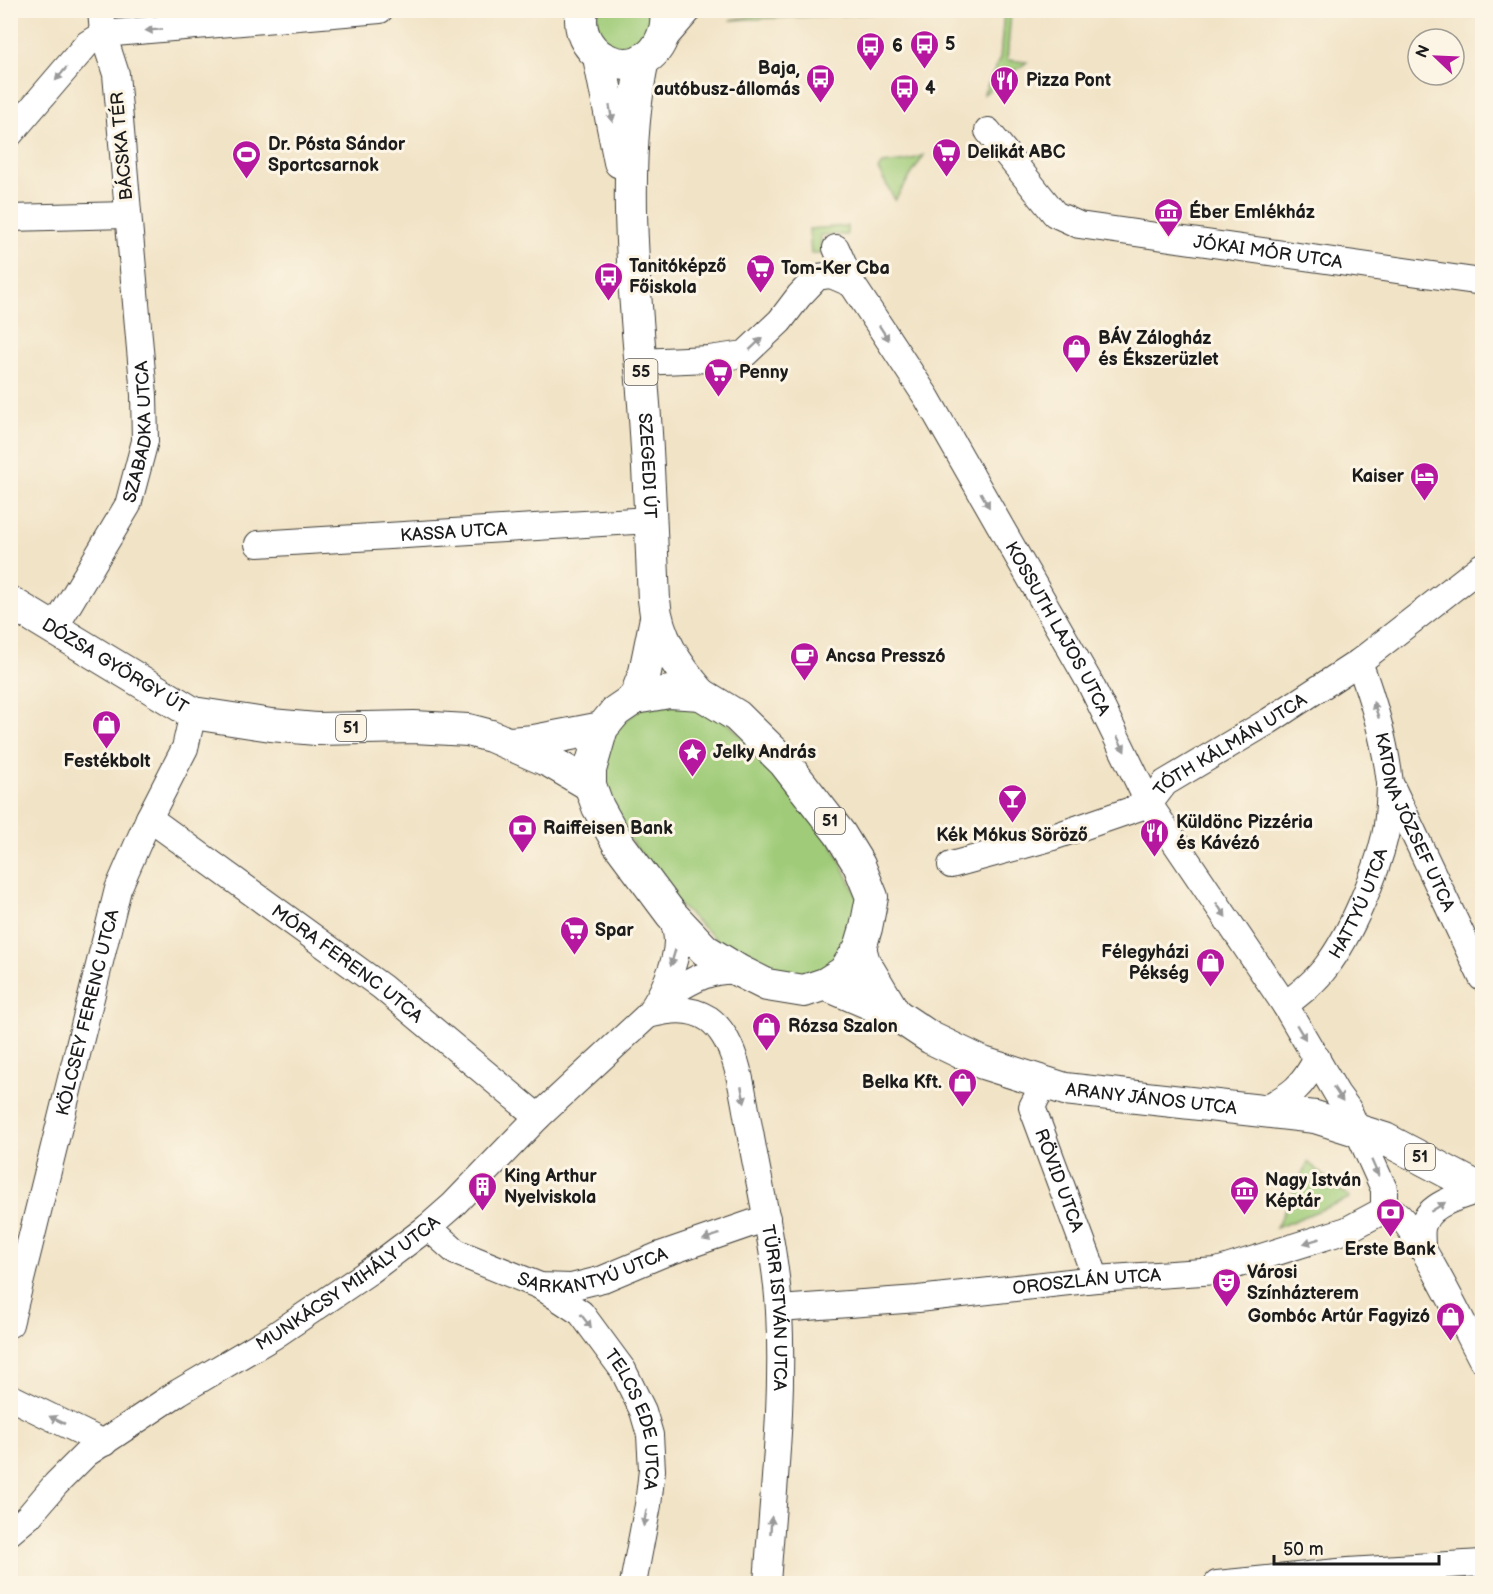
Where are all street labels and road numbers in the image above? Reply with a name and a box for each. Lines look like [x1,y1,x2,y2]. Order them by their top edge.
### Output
street label: BÁCSKA TÉR [105,91,137,201]
street label: JÓKAI MÓR UTCA [1192,230,1344,273]
road number: 55 [624,359,658,385]
street label: SZABADKA UTCA [119,360,157,505]
street label: SZEGEDI ÚT [634,412,663,519]
street label: KASSA UTCA [400,518,508,546]
street label: KOSSUTH LAJOS UTCA [1001,538,1115,719]
street label: DÓZSA GYÖRGY ÚT [38,614,192,718]
street label: TÓTH KÁLMÁN UTCA [1149,689,1310,800]
road number: 51 [336,715,366,741]
street label: KATONA JÓZSEF UTCA [1371,730,1459,915]
road number: 51 [815,808,845,834]
street label: HATTYÚ UTCA [1324,846,1392,962]
street label: MÓRA FERENC UTCA [268,900,427,1027]
street label: KÖLCSEY FERENC UTCA [52,907,123,1118]
street label: ARANY JÁNOS UTCA [1065,1079,1238,1119]
street label: RÖVID UTCA [1031,1126,1088,1235]
road number: 51 [1405,1144,1435,1170]
street label: MUNKÁCSY MIHÁLY UTCA [252,1211,444,1355]
street label: TÜRR ISTVÁN UTCA [757,1223,792,1391]
street label: SARKANTYÚ UTCA [514,1243,670,1298]
street label: OROSZLÁN UTCA [1012,1264,1161,1299]
street label: TELCS EDE UTCA [601,1345,663,1491]

